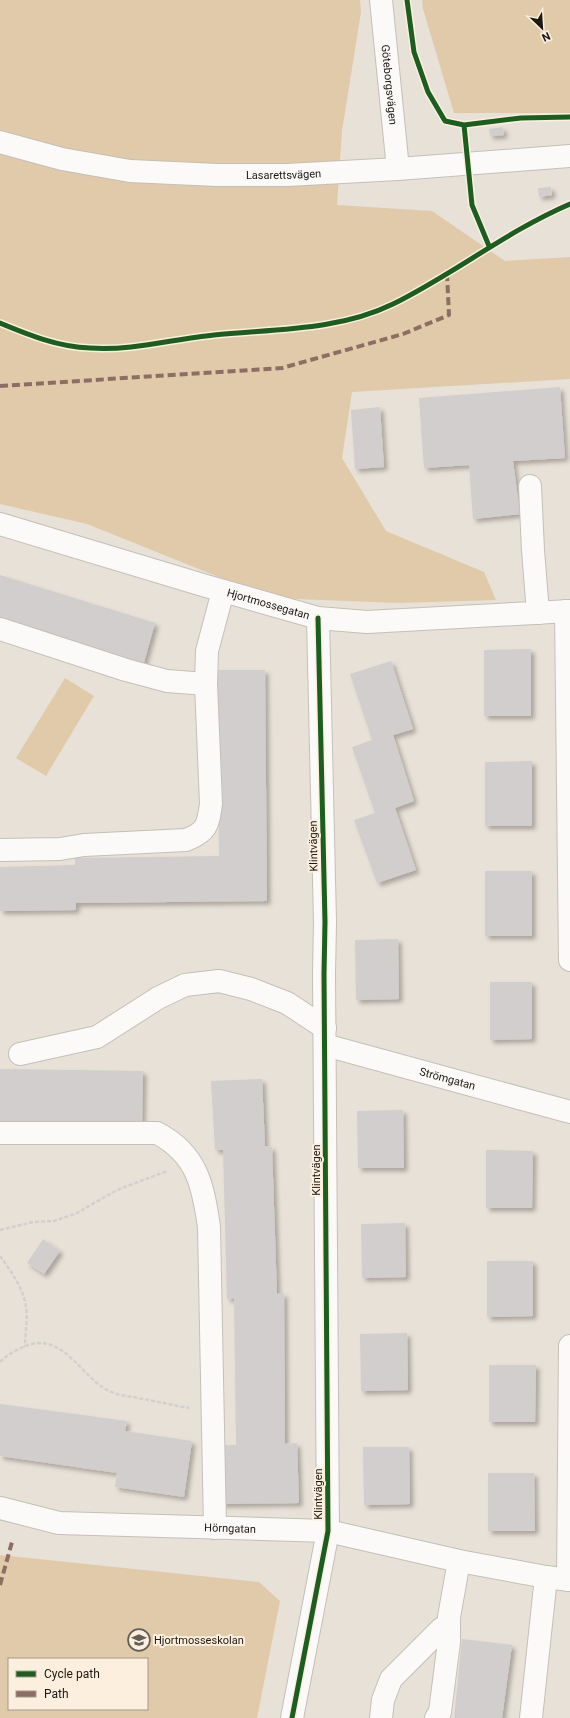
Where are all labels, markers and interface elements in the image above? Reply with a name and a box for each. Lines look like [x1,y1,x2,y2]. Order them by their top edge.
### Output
north arrow [522,8,562,48]
text: N [540,29,552,44]
street label: Göteborgsvägen [379,44,400,125]
street label: Lasarettsvägen [246,167,322,182]
street label: Hjortmossegatan [225,586,311,622]
street label: Klintvägen [307,820,320,872]
street label: Strömgatan [418,1065,477,1093]
street label: Klintvägen [310,1144,323,1196]
street label: Klintvägen [312,1468,325,1520]
street label: Hörngatan [204,1521,256,1536]
school or university icon: Hjortmosseskolan [126,1627,152,1653]
place label: Hjortmosseskolan [154,1634,244,1647]
legend [8,1658,148,1710]
text: Cycle path [44,1667,100,1681]
text: Path [44,1687,69,1701]

